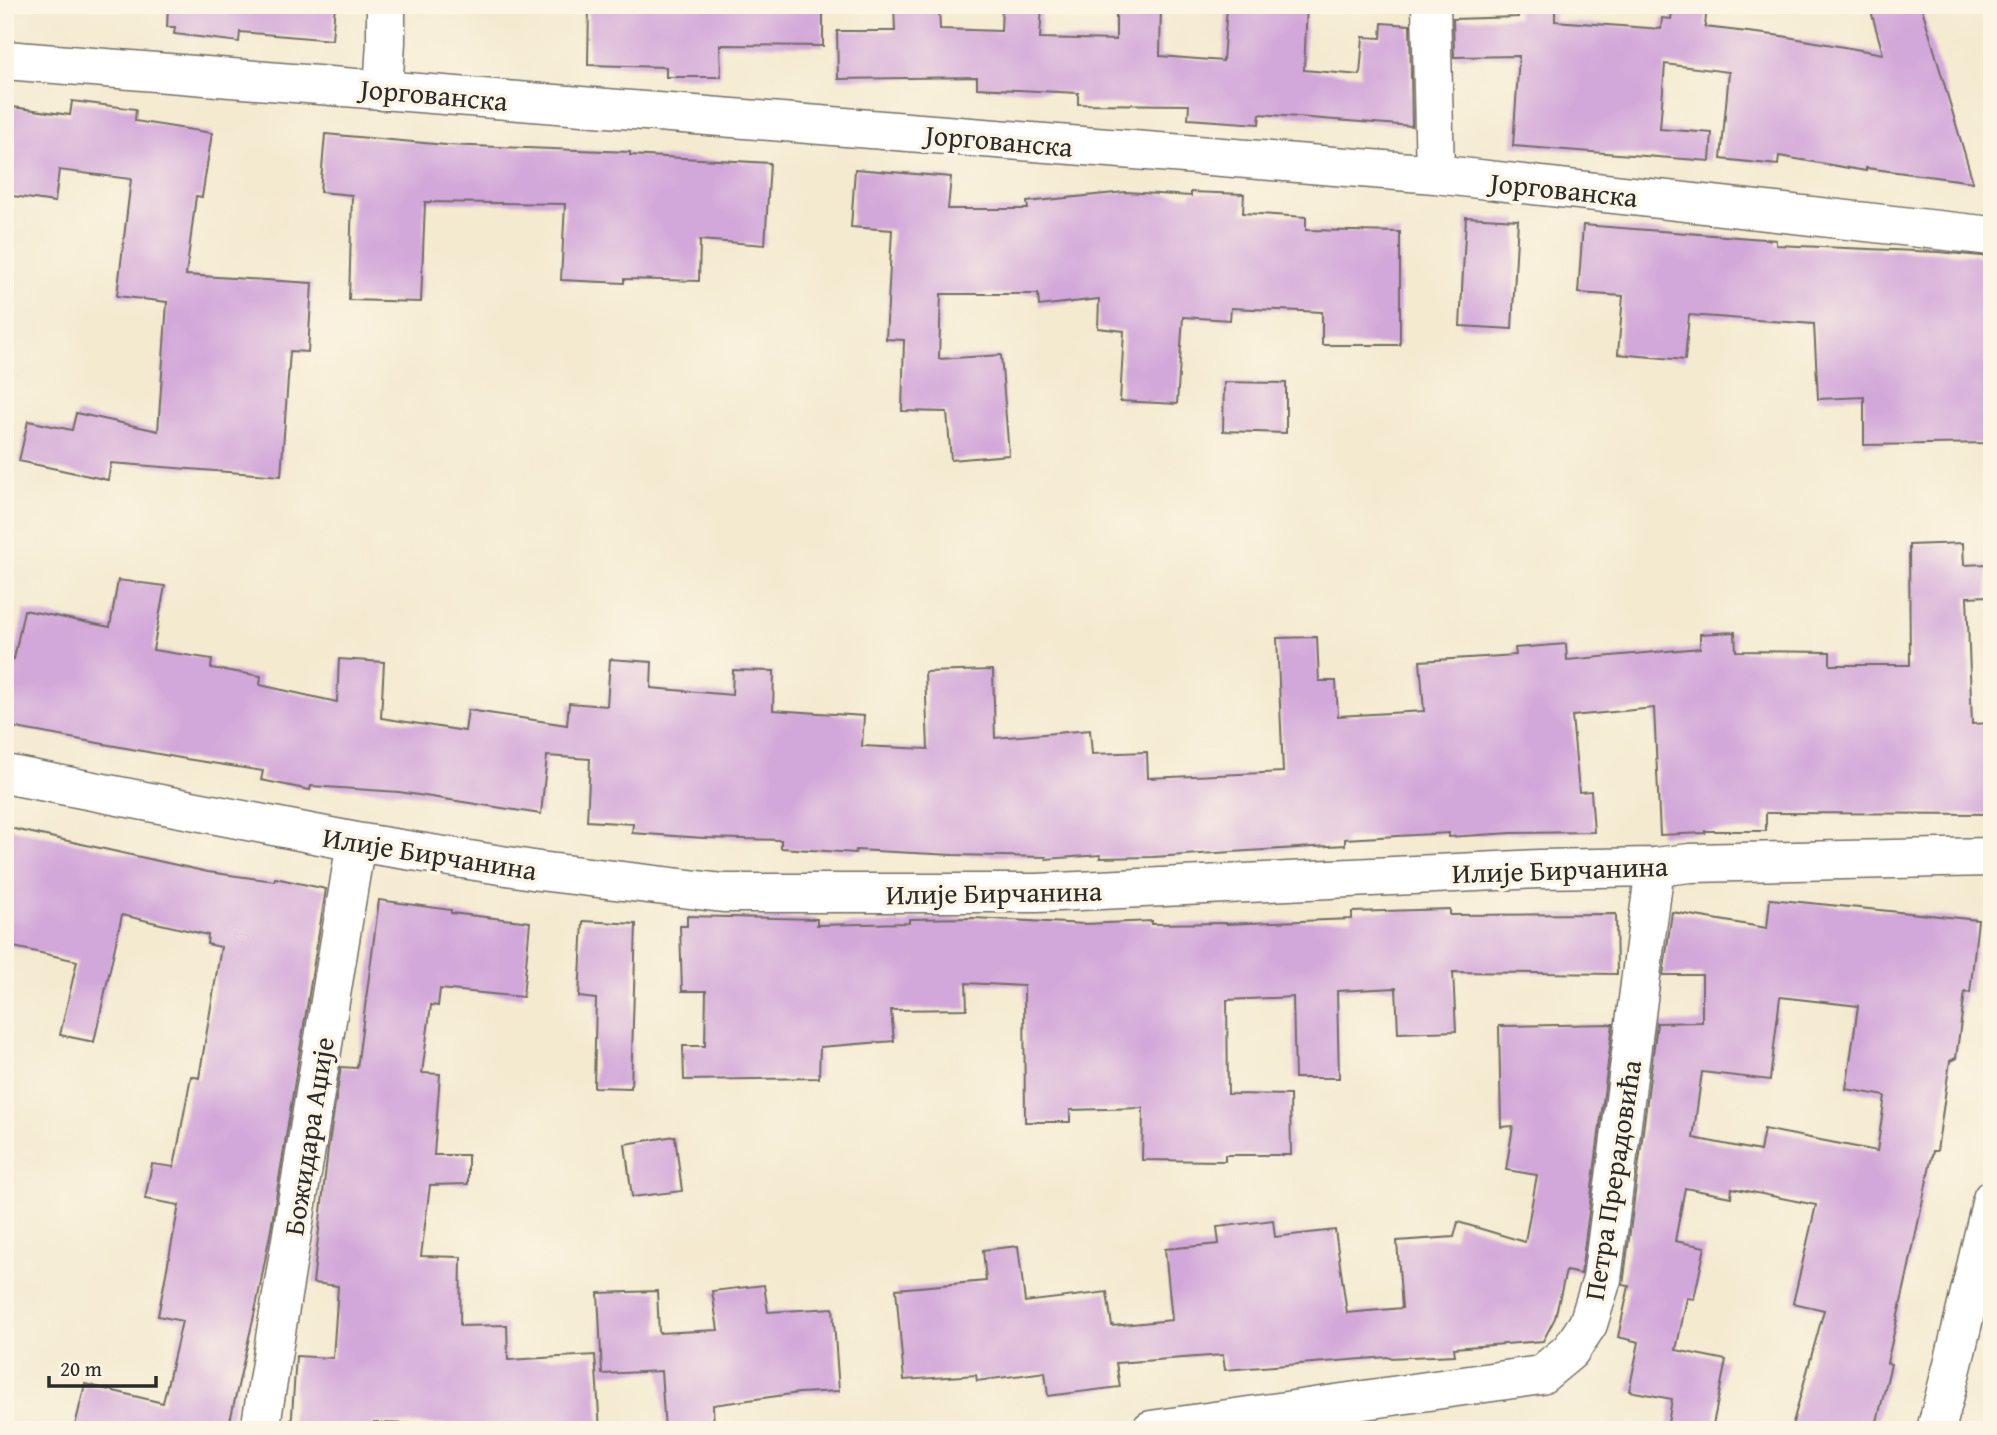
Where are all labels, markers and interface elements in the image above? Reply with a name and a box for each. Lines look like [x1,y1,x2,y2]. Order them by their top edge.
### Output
street label: Јоргованска [356,67,510,121]
street label: Јоргованска [921,113,1075,167]
street label: Јоргованска [1485,161,1640,217]
street label: Илије Бирчанина [320,816,541,890]
street label: Илије Бирчанина [1451,845,1669,893]
street label: Илије Бирчанина [886,870,1103,914]
street label: Божидара Аџије [272,1034,344,1238]
street label: Петра Прерадовића [1573,1056,1651,1303]
scale bar [49,1344,156,1388]
text: 20 m [60,1353,102,1384]

